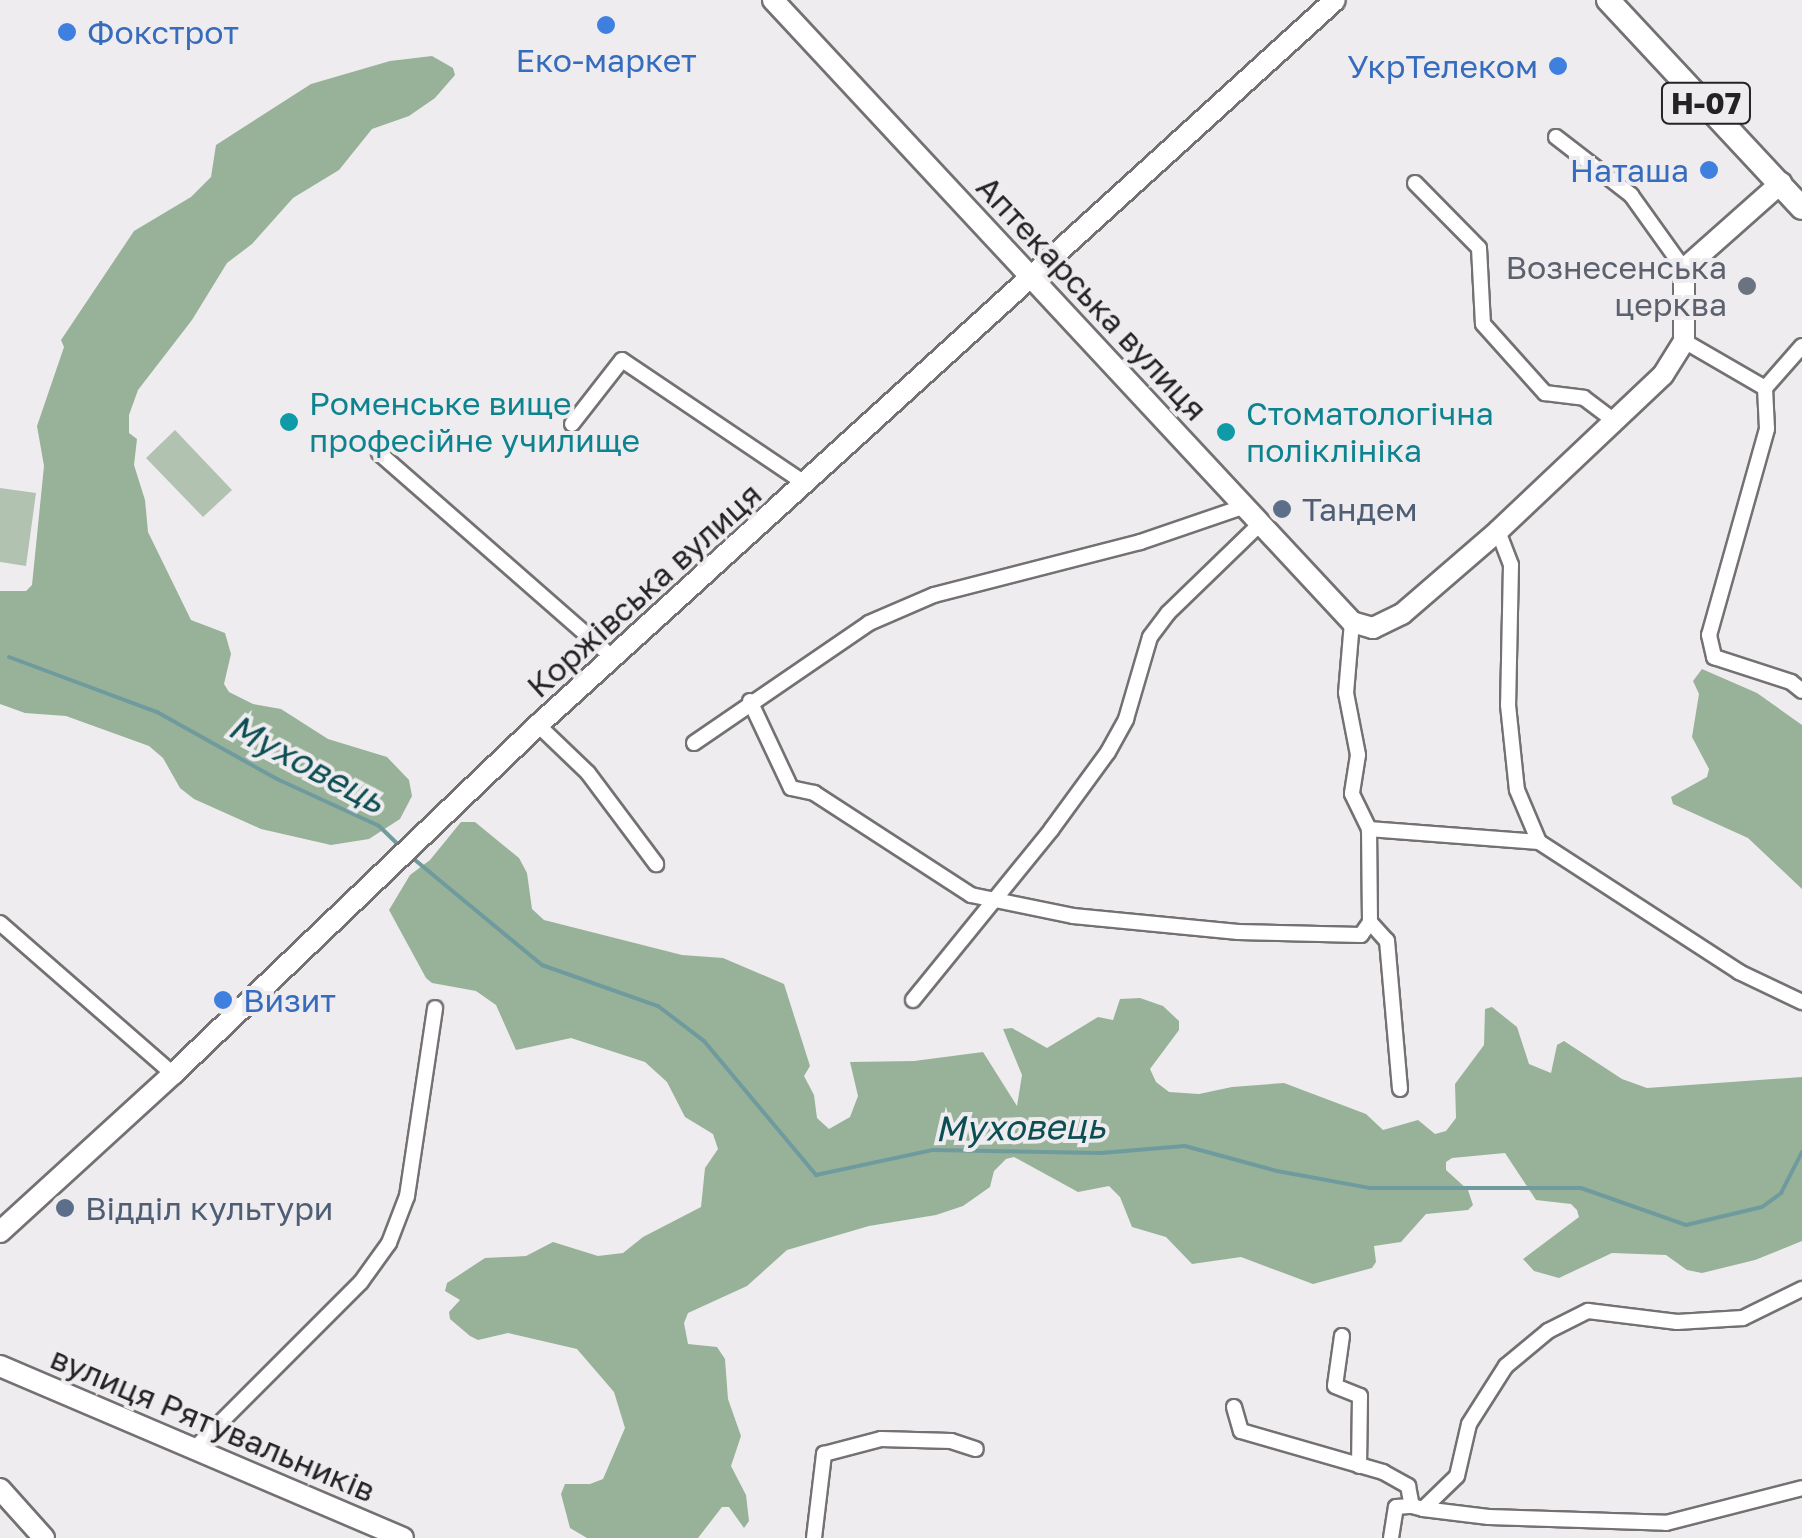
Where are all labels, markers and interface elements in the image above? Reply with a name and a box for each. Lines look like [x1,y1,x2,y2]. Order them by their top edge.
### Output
place label: Фокстрот [87,13,239,51]
marker: Еко-маркет [595,14,617,36]
marker: Фокстрот [56,21,78,43]
place label: Еко-маркет [515,41,697,79]
place label: УкрТелеком [1347,47,1538,85]
marker: УкрТелеком [1547,55,1569,77]
road number: Н-07 [1658,78,1754,128]
place label: Наташа [1570,151,1689,189]
marker: Наташа [1698,159,1720,181]
street label: Аптекарська вулиця [969,168,1215,428]
place label: Вознесенська церква [1506,249,1727,324]
marker: Вознесенська церква [1736,275,1758,297]
place label: Роменське вище професійне училище [309,385,640,460]
place label: Стоматологічна поліклініка [1246,395,1494,470]
marker: Роменське вище професійне училище [278,411,300,433]
marker: Стоматологічна поліклініка [1215,421,1237,443]
street label: Коржівська вулиця [519,475,769,705]
place label: Тандем [1302,490,1418,528]
marker: Тандем [1271,498,1293,520]
water label: Муховець [222,705,392,821]
place label: Визит [243,981,336,1019]
marker: Визит [212,989,234,1011]
water label: Муховець [935,1105,1105,1149]
place label: Відділ культури [85,1189,333,1227]
marker: Відділ культури [54,1197,76,1219]
street label: вулиця Рятувальників [45,1338,381,1510]

